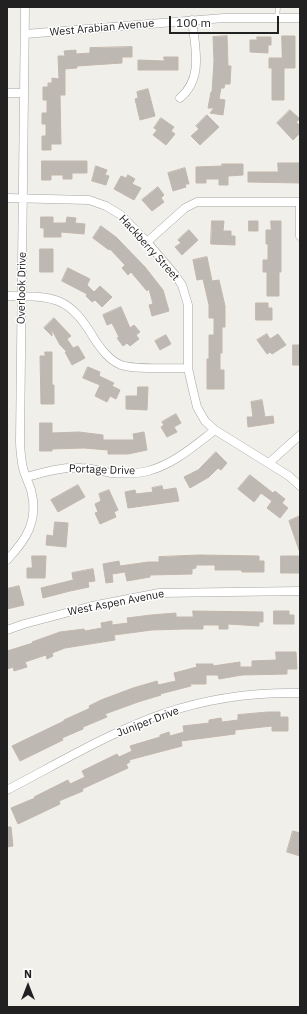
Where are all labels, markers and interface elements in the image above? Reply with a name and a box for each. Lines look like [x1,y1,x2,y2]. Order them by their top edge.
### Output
scale bar [171,8,281,34]
text: 100 m [176,15,211,30]
street label: West Arabian Avenue [49,17,155,39]
street label: Hackberry Street [116,212,182,284]
street label: Overlook Drive [15,252,29,324]
street label: Portage Drive [69,462,135,478]
street label: West Aspen Avenue [67,587,165,619]
street label: Juniper Drive [115,704,181,740]
north arrow [8,966,48,1006]
text: N [24,967,32,981]

